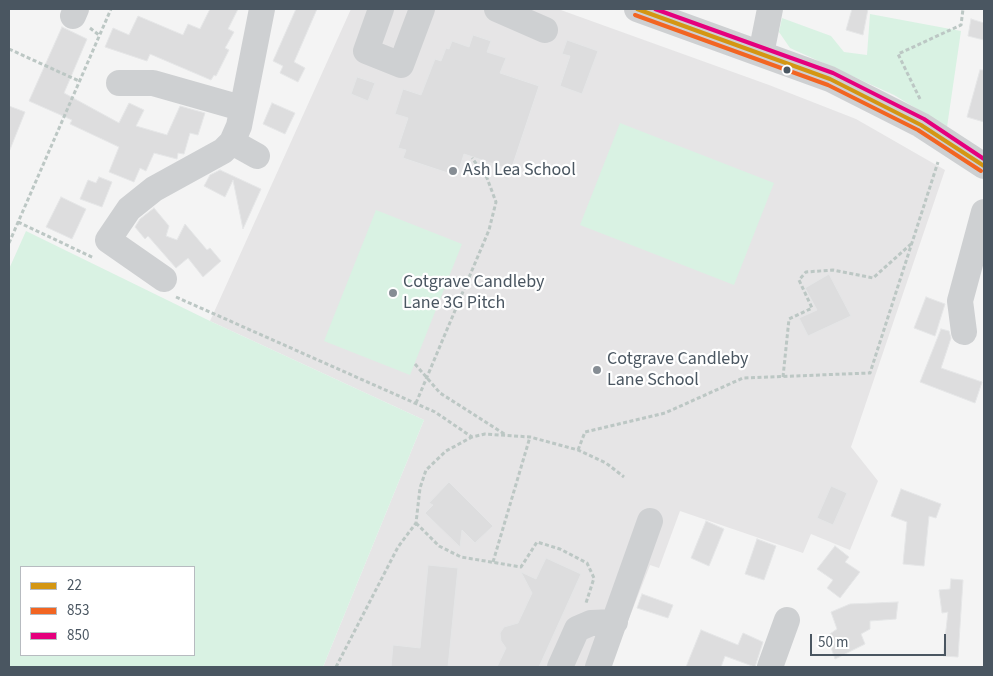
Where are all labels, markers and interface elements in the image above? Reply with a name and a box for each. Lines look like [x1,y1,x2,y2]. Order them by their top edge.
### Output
unlabelled marker [782,65,792,75]
place label: Ash Lea School [463,160,576,182]
marker: Ash Lea School [447,165,459,177]
place label: Cotgrave Candleby Lane 3G Pitch [403,272,544,314]
marker: Cotgrave Candleby Lane 3G Pitch [387,287,399,299]
place label: Cotgrave Candleby Lane School [607,349,748,392]
marker: Cotgrave Candleby Lane School [591,364,603,376]
legend [20,566,195,656]
text: 22 [67,575,82,596]
text: 853 [67,600,89,621]
scale bar [813,624,949,656]
text: 850 [67,625,89,646]
text: 50 m [818,632,848,653]

